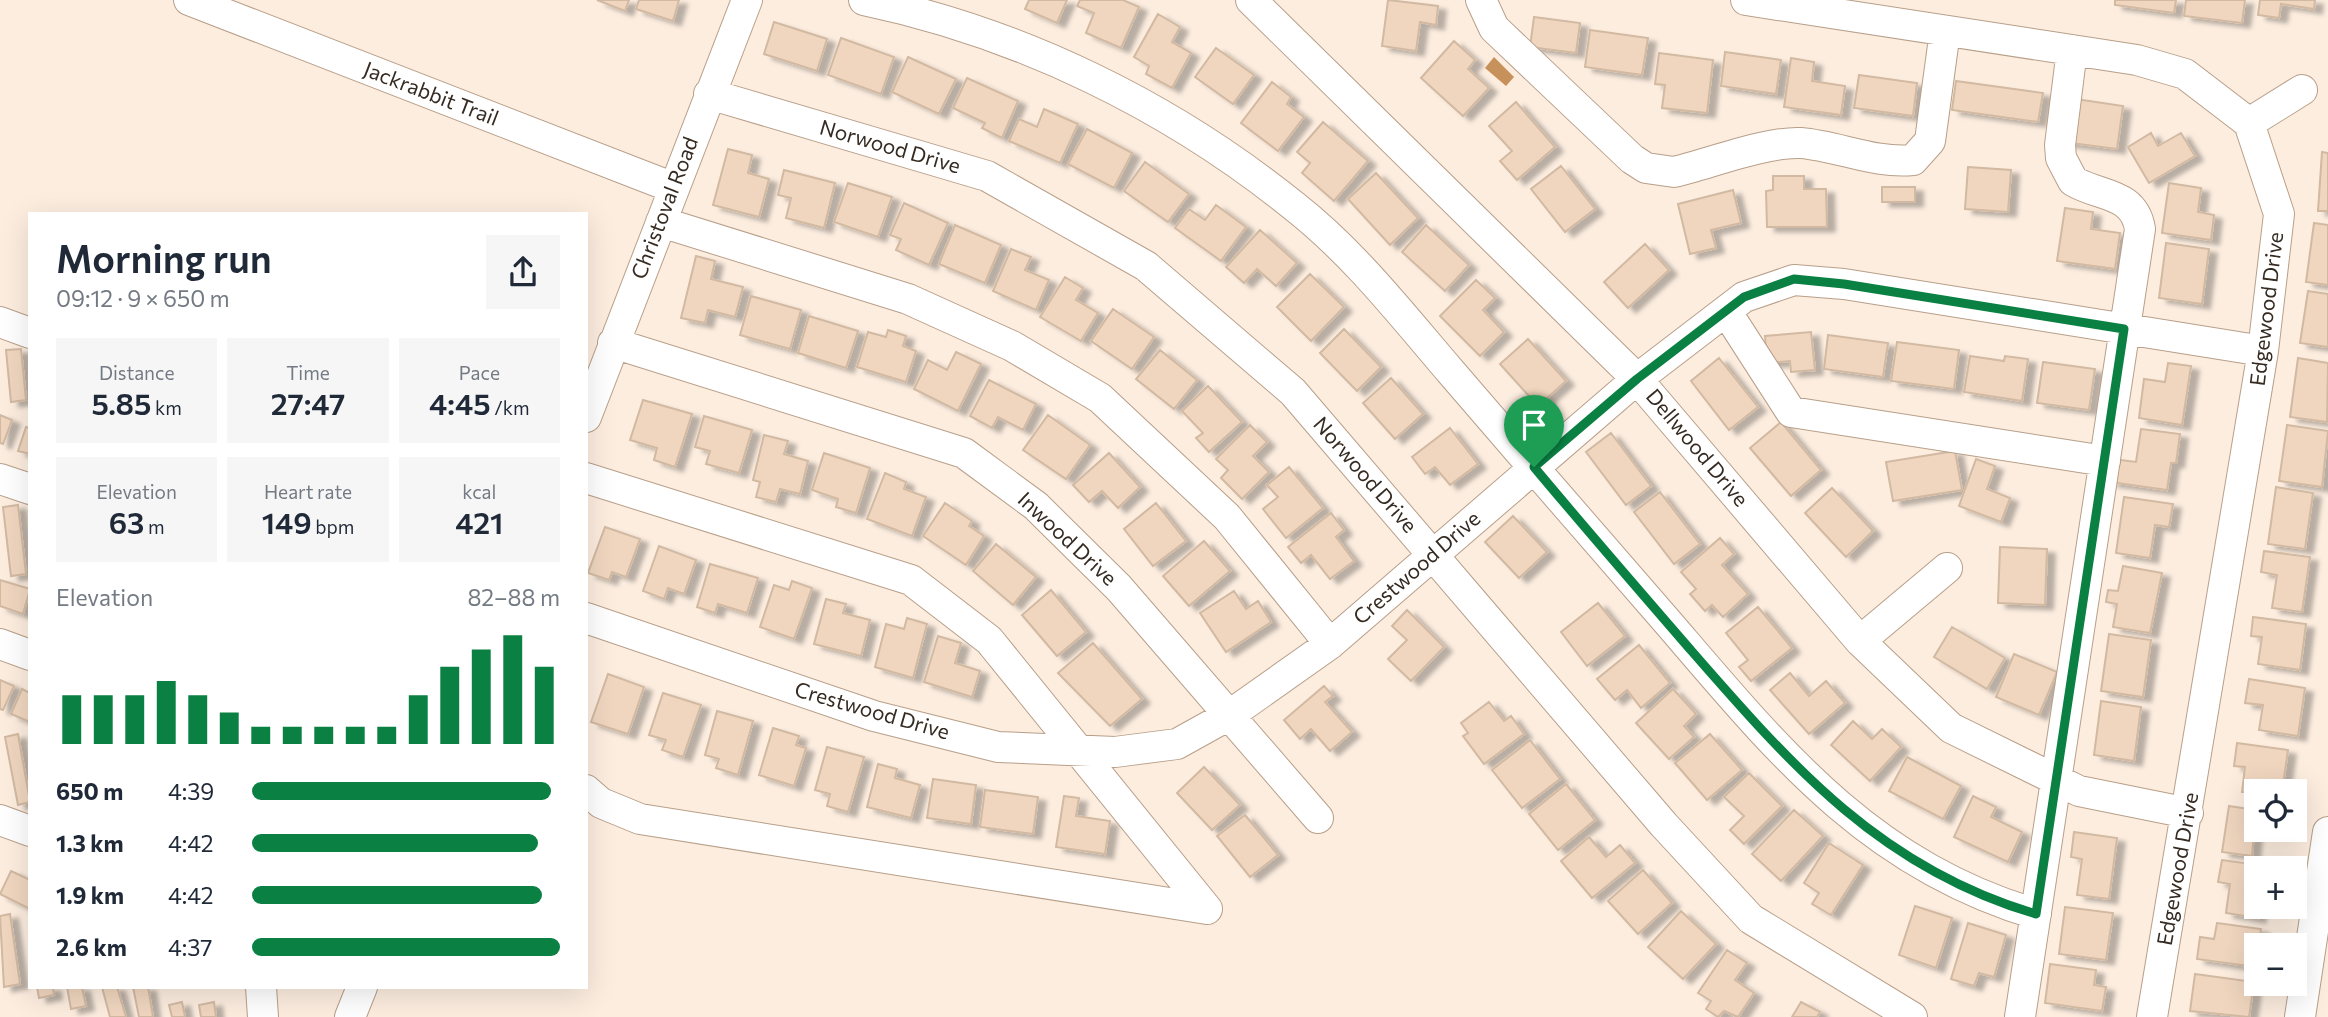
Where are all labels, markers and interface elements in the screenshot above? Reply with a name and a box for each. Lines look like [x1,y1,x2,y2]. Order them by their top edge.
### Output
street label: Jackrabbit Trail [361,55,503,130]
street label: Norwood Drive [817,114,964,178]
street label: Christoval Road [625,133,702,282]
street label: Edgewood Drive [2244,230,2287,387]
text: Morning run [56,234,272,281]
button: share [486,235,560,309]
text: 09:12 · 9 × 650 m [56,284,230,312]
text: Distance [99,361,174,384]
text: Time [286,361,330,384]
text: Pace [459,361,500,384]
street label: Dellwood Drive [1642,383,1755,511]
text: 5.85 [91,384,151,421]
text: 27:47 [271,384,345,421]
text: 4:45 [429,384,491,421]
pin [1504,395,1564,467]
text: km [151,396,182,419]
text: /km [491,396,530,419]
icon: arrive [1515,406,1553,444]
street label: Norwood Drive [1309,411,1423,537]
text: Elevation [97,480,177,503]
text: Heart rate [264,480,352,503]
text: kcal [462,480,496,503]
street label: Inwood Drive [1013,486,1123,590]
text: 63 [109,503,144,540]
text: 149 [262,503,312,540]
text: 421 [455,503,503,540]
street label: Crestwood Drive [1347,505,1485,629]
text: m [144,515,165,538]
text: bpm [312,515,354,538]
text: Elevation [56,583,153,611]
text: 82–88 m [467,583,560,611]
street label: Crestwood Drive [792,675,953,744]
text: 650 m [56,777,123,805]
text: 4:39 [168,777,214,805]
map controls [2244,779,2307,996]
button: locate [2244,779,2307,842]
street label: Edgewood Drive [2151,790,2202,947]
text: 1.3 km [56,829,124,857]
text: 4:42 [168,829,213,857]
button: + [2244,856,2307,919]
text: 1.9 km [56,881,124,909]
text: 4:42 [168,881,213,909]
text: 2.6 km [56,933,127,961]
text: 4:37 [168,933,212,961]
button: − [2244,933,2307,996]

